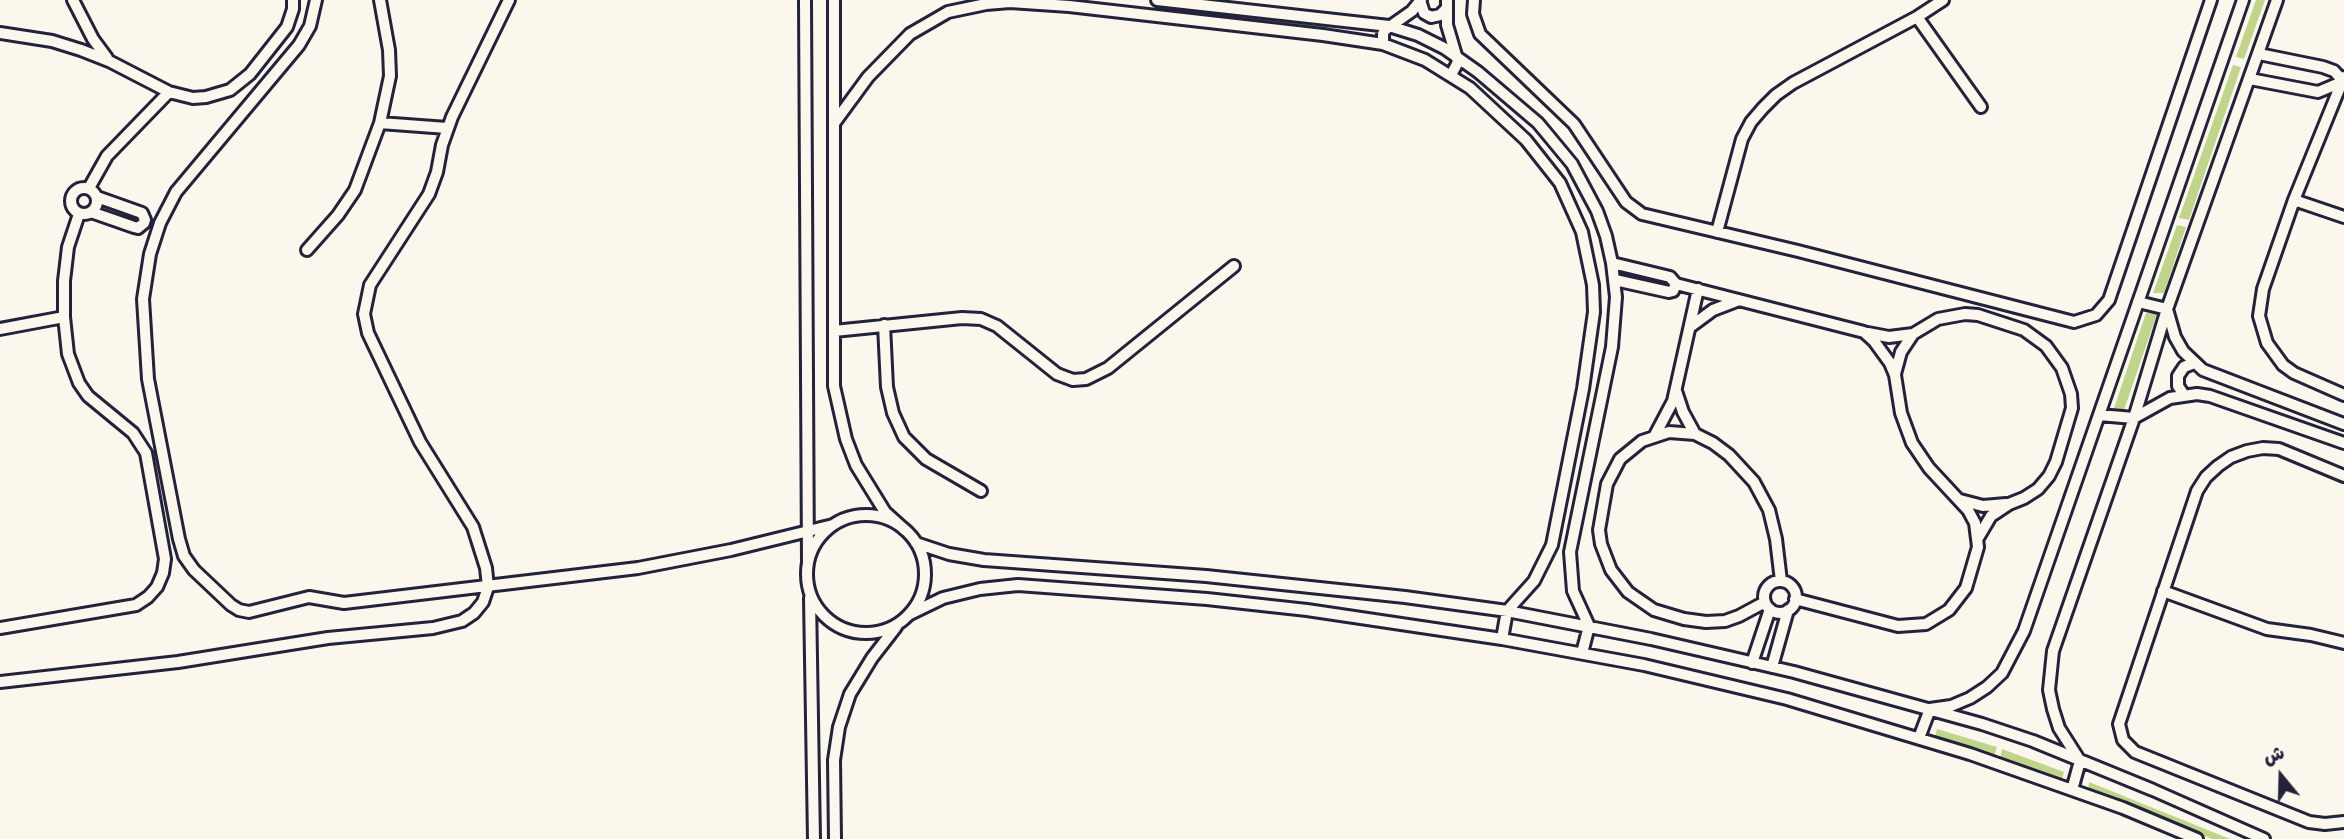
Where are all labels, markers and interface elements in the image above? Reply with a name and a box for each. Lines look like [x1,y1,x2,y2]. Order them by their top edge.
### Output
text: ش [2259,739,2289,774]
north arrow [2246,741,2316,811]

